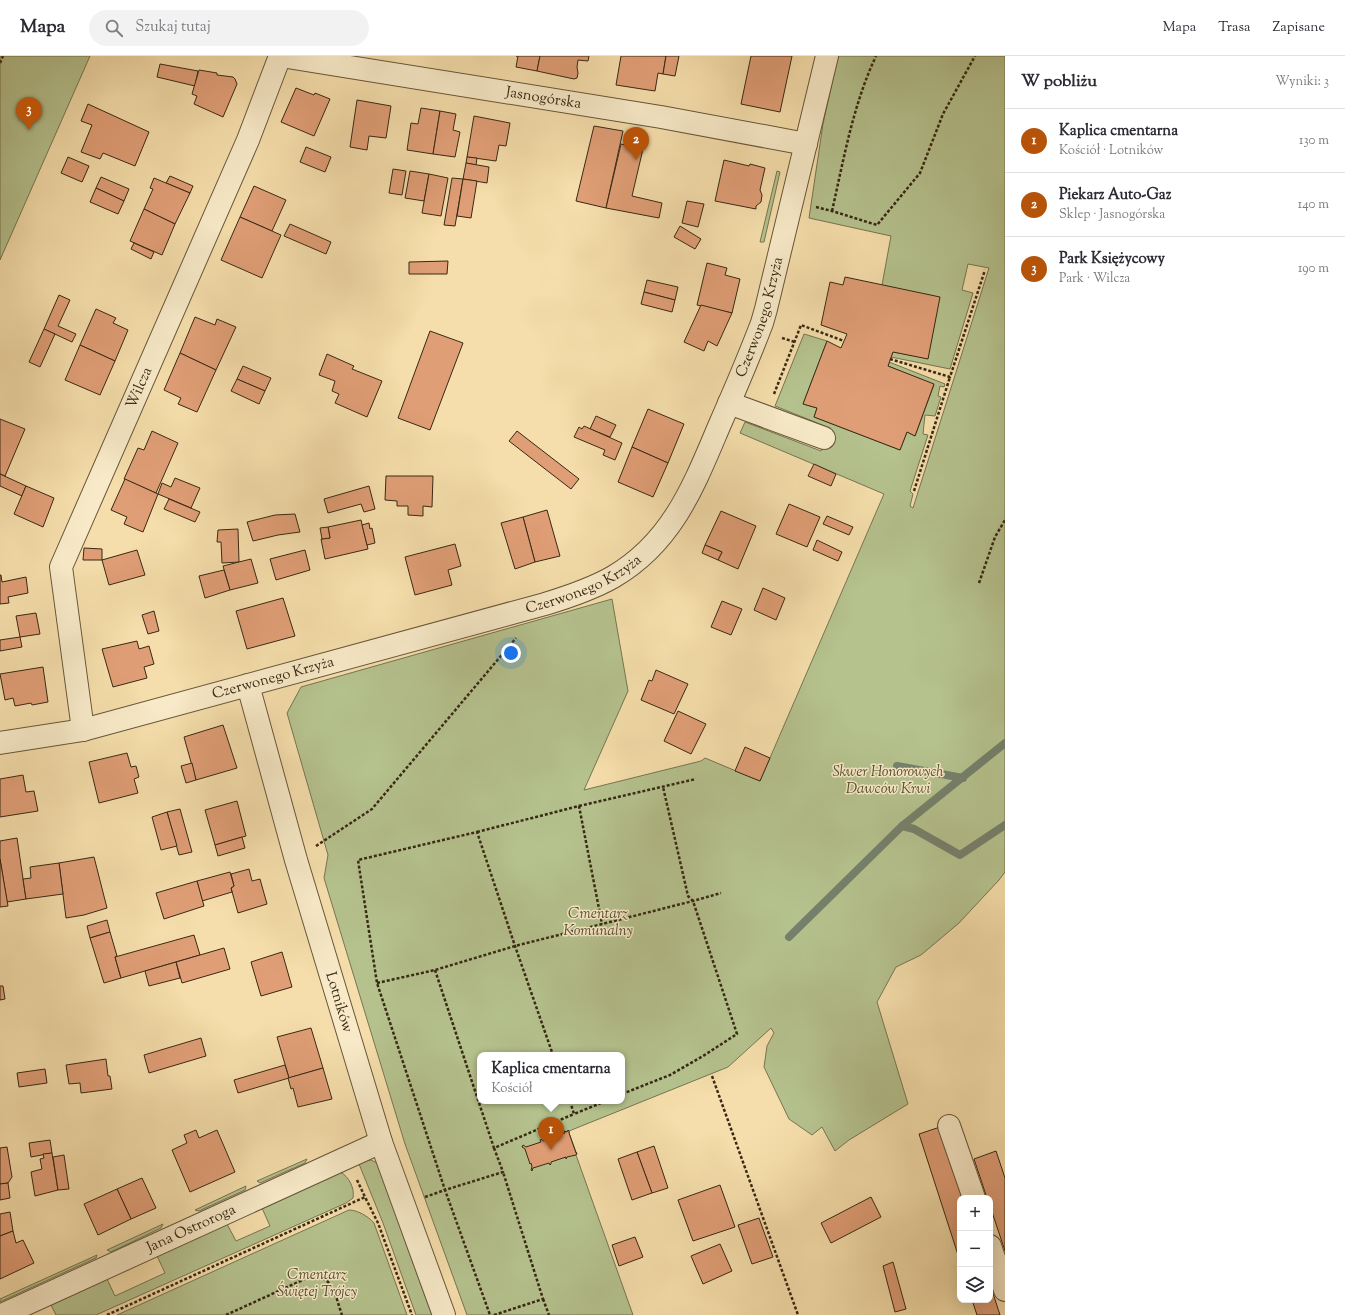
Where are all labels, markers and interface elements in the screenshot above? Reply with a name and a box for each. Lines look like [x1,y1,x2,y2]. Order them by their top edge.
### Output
search box [89,10,369,46]
text: Mapa [20,14,65,41]
icon: search [103,17,125,39]
text: Szukaj tutaj [135,17,211,38]
text: Mapa [1163,18,1196,38]
text: Trasa [1218,18,1250,38]
text: Zapisane [1272,18,1325,38]
text: W pobliżu [1021,70,1097,94]
text: Wyniki: 3 [1275,73,1329,91]
street label: Jasnogórska [503,82,583,115]
pin: 3 [16,97,42,130]
text: Kaplica cmentarna [1059,121,1178,142]
pin: 2 [623,127,649,160]
text: 1 [1032,132,1036,150]
text: 130 m [1299,132,1329,150]
text: Kościół · Lotników [1059,142,1163,160]
text: Piekarz Auto-Gaz [1059,185,1171,206]
text: 2 [1031,196,1037,214]
text: 140 m [1298,196,1329,214]
text: Sklep · Jasnogórska [1059,206,1165,224]
text: Park Księżycowy [1059,249,1165,270]
street label: Czerwonego Krzyża [731,255,789,381]
text: 3 [1031,260,1037,278]
text: 190 m [1298,260,1329,278]
text: Park · Wilcza [1059,270,1130,288]
street label: Wilcza [121,364,158,412]
street label: Czerwonego Krzyża [523,550,646,619]
your location [501,643,521,663]
street label: Czerwonego Krzyża [210,651,336,705]
park label: Skwer Honorowych Dawców Krwi [832,762,944,800]
park label: Cmentarz Komunalny [563,904,633,942]
street label: Lotników [320,969,358,1035]
popup [477,1052,625,1104]
text: Kaplica cmentarna [491,1059,611,1080]
text: Kościół [491,1080,533,1098]
pin: 1 [538,1117,564,1150]
map controls [957,1195,993,1303]
button: + [957,1195,993,1231]
street label: Jana Ostroroga [142,1199,239,1259]
button: − [957,1231,993,1267]
park label: Cmentarz Świętej Trójcy [277,1265,357,1303]
button: layers [957,1267,993,1303]

